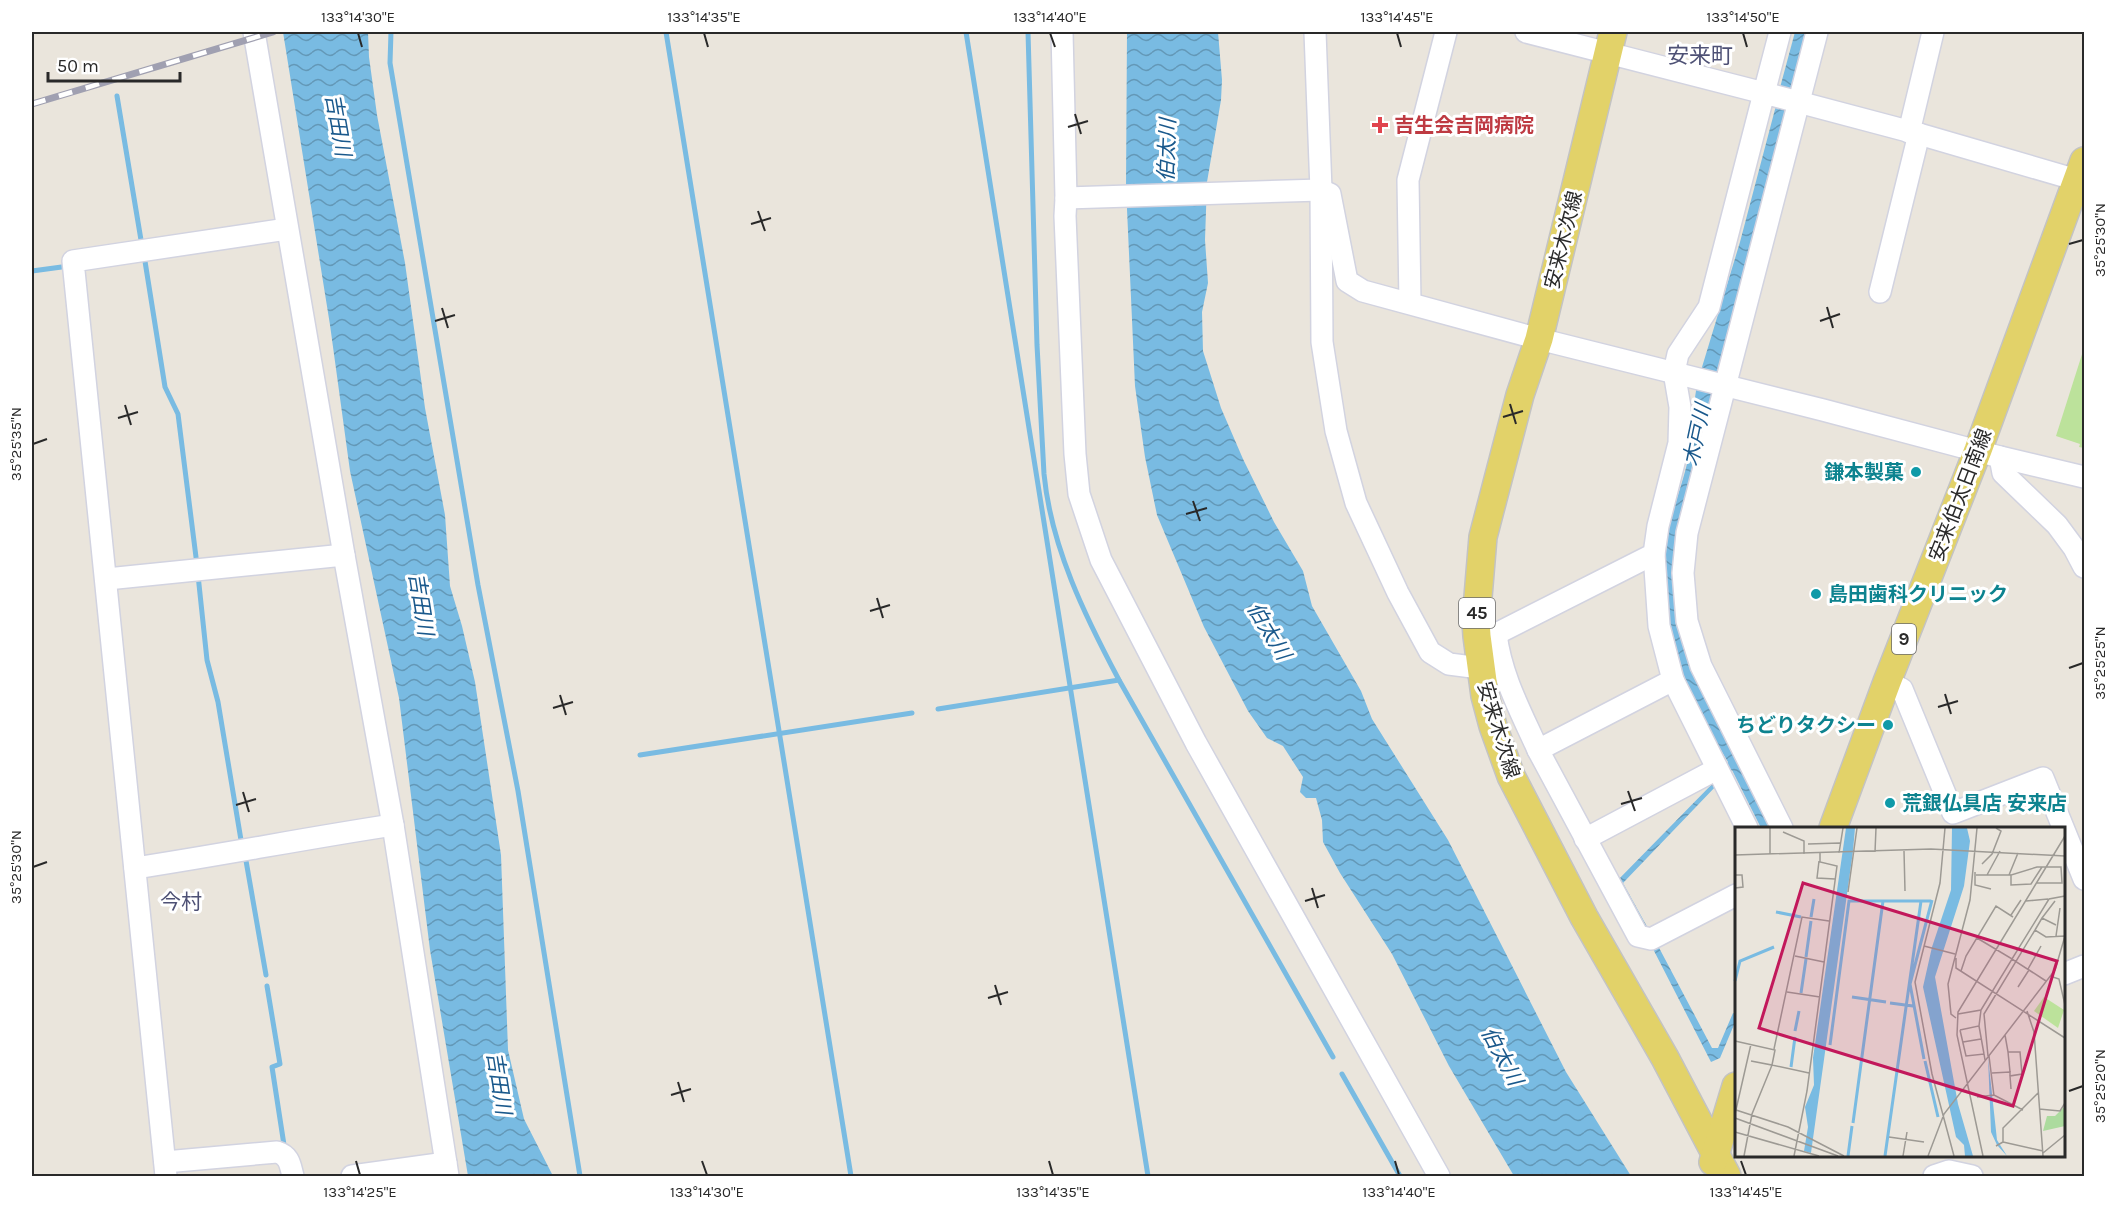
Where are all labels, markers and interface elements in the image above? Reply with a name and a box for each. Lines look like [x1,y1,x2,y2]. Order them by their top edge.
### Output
text: 133°14'30"E [321,8,395,26]
text: 133°14'35"E [667,8,741,26]
text: 133°14'40"E [1013,8,1087,26]
text: 133°14'45"E [1361,8,1434,26]
text: 133°14'50"E [1706,8,1780,26]
district label: 安来町 [1667,43,1733,69]
scale bar [48,45,180,83]
text: 50 m [57,55,99,77]
water label: 吉田川 [321,92,356,160]
place label: 吉生会吉岡病院 [1394,114,1534,137]
water label: 伯太川 [1154,116,1180,182]
marker: 吉生会吉岡病院 [1371,116,1389,134]
street label: 安来木次線 [1540,189,1587,291]
text: 35°25'30"N [2091,203,2109,277]
water label: 木戸川 [1679,400,1716,468]
text: 35°25'35"N [7,407,25,481]
street label: 安来伯太日南線 [1925,426,1996,565]
place label: 鎌本製菓 [1824,461,1904,484]
marker: 鎌本製菓 [1909,465,1923,479]
water label: 吉田川 [404,571,438,639]
place label: 島田歯科クリニック [1828,583,2008,606]
marker: 島田歯科クリニック [1809,587,1823,601]
water label: 伯太川 [1242,598,1297,666]
road number: 45 [1459,598,1495,628]
road number: 9 [1892,624,1916,654]
text: 35°25'25"N [2091,626,2109,700]
street label: 安来木次線 [1473,679,1524,781]
place label: ちどりタクシー [1736,714,1876,737]
marker: ちどりタクシー [1881,718,1895,732]
place label: 荒銀仏具店 安来店 [1902,792,2067,815]
marker: 荒銀仏具店 安来店 [1883,796,1897,810]
inset map [1735,827,2065,1157]
text: 35°25'30"N [7,830,25,904]
district label: 今村 [160,890,202,914]
water label: 伯太川 [1477,1023,1528,1091]
text: 35°25'20"N [2091,1049,2109,1123]
water label: 吉田川 [482,1050,516,1118]
text: 133°14'25"E [323,1183,397,1201]
text: 133°14'30"E [670,1183,744,1201]
text: 133°14'35"E [1016,1183,1090,1201]
text: 133°14'40"E [1362,1183,1436,1201]
text: 133°14'45"E [1710,1183,1783,1201]

